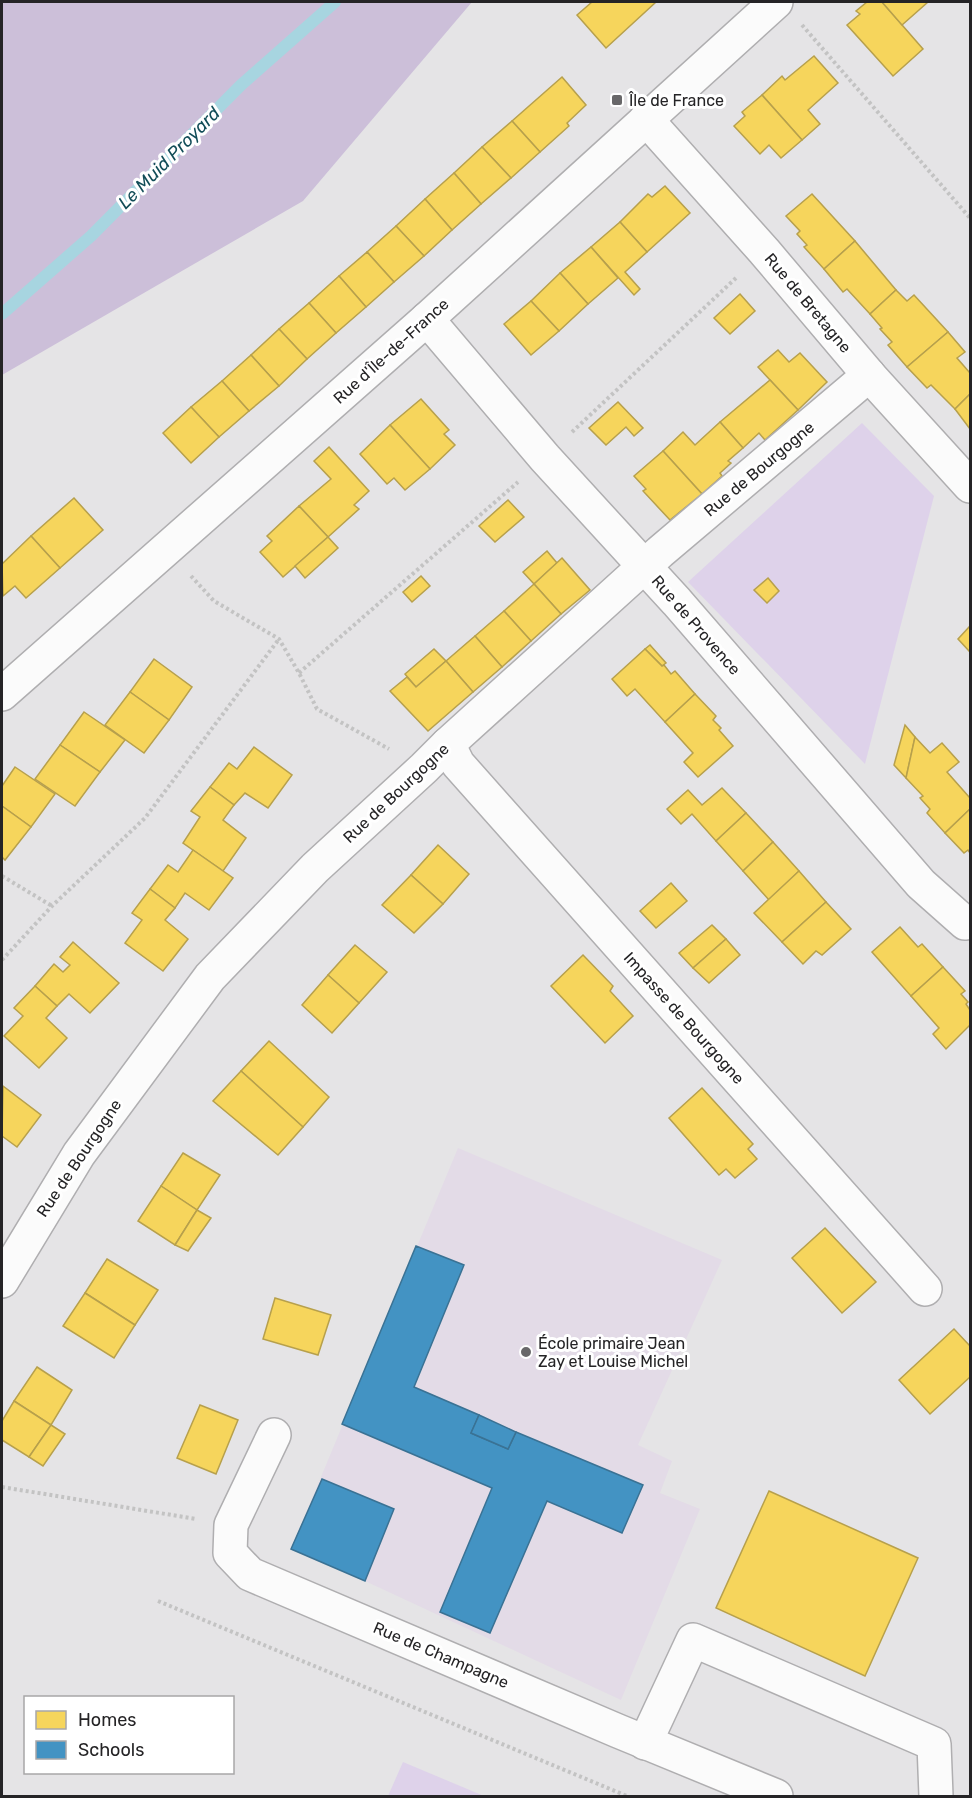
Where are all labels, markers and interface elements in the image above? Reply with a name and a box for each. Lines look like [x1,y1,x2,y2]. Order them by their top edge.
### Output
place label: Île de France [628,91,724,110]
marker: Île de France [610,93,624,107]
water label: Le Muid Proyard [113,102,225,214]
street label: Rue de Bretagne [761,249,855,357]
street label: Rue d'Île-de-France [329,294,453,408]
street label: Rue de Bourgogne [700,417,818,521]
street label: Rue de Provence [648,571,744,679]
street label: Rue de Bourgogne [339,739,453,847]
street label: Impasse de Bourgogne [620,948,748,1088]
street label: Rue de Bourgogne [33,1096,125,1220]
place label: École primaire Jean Zay et Louise Michel [538,1334,688,1371]
marker: École primaire Jean Zay et Louise Michel [519,1345,533,1359]
street label: Rue de Champagne [370,1618,512,1692]
legend [24,1696,234,1774]
text: Homes [78,1709,136,1731]
text: Schools [78,1739,144,1761]

